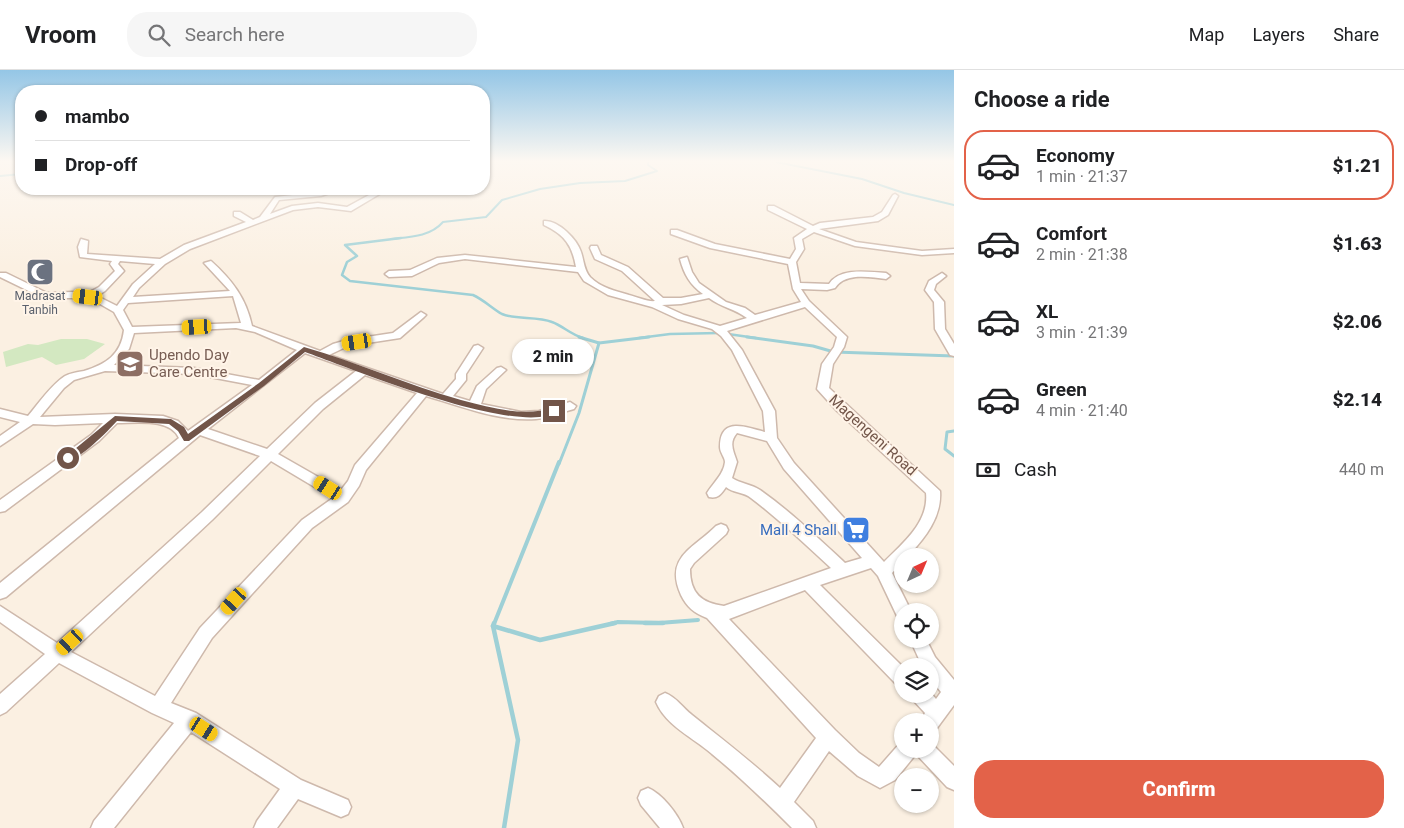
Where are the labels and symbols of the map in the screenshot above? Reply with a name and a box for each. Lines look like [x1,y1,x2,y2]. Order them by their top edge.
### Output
mosque icon: Madrasat Tanbih [25,257,55,287]
car [72,288,103,306]
place label: Madrasat Tanbih [15,289,65,317]
car [181,319,212,335]
car [341,332,372,352]
callout: 2 min [513,338,595,374]
place label: Upendo Day Care Centre [149,346,229,381]
school or university icon: Upendo Day Care Centre [115,349,145,379]
street label: Magengeni Road [825,391,921,479]
route end [543,400,565,422]
route start [57,447,79,469]
car [311,474,344,502]
supermarket icon: Mall 4 Shall [841,515,871,545]
place label: Mall 4 Shall [760,521,837,539]
north arrow [894,548,939,592]
car [218,585,249,617]
car [53,626,86,658]
car [187,715,220,743]

